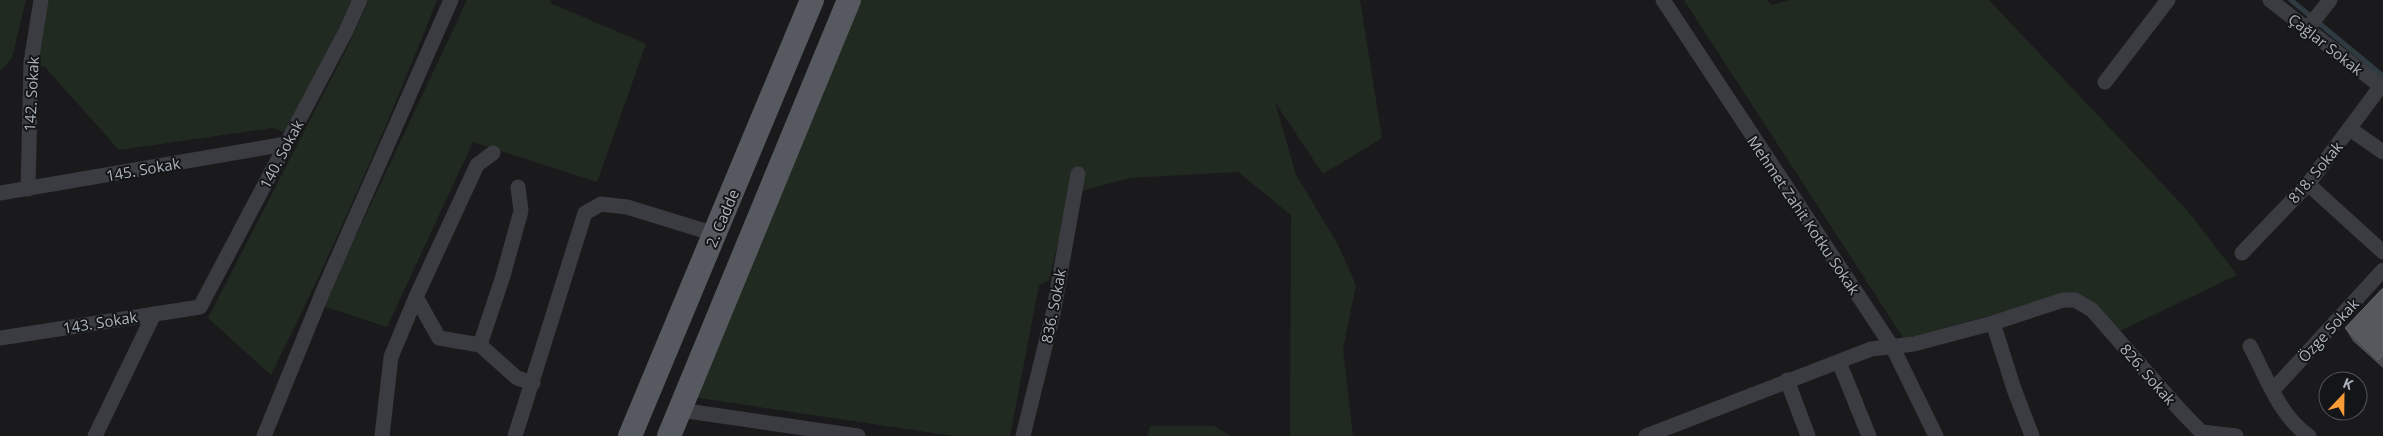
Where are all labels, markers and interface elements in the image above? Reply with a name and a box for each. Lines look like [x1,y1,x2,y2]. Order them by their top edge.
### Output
street label: Çağlar Sokak [2285,9,2367,79]
street label: 142. Sokak [19,56,43,132]
street label: 140. Sokak [255,116,307,192]
street label: Mehmet Zahit Kotku Sokak [1743,132,1865,298]
street label: 818. Sokak [2283,137,2347,207]
street label: 145. Sokak [104,153,182,185]
street label: 2. Cadde [701,186,743,250]
street label: 836. Sokak [1036,267,1070,345]
street label: Özge Sokak [2293,294,2363,366]
street label: 143. Sokak [61,306,139,338]
street label: 826. Sokak [2116,339,2180,409]
north arrow [2318,371,2368,421]
text: K [2340,373,2357,394]

